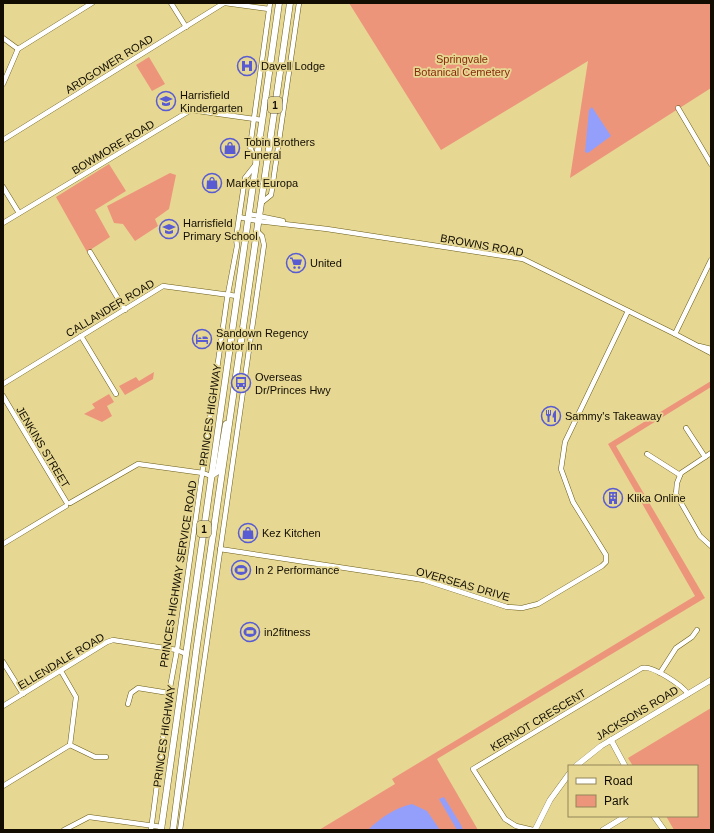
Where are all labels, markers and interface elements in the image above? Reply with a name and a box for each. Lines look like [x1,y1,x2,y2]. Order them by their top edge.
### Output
street label: ARDGOWER ROAD [63,32,155,96]
park label: Springvale Botanical Cemetery [414,53,510,78]
hospital icon: Davell Lodge [236,55,258,77]
place label: Davell Lodge [261,60,325,72]
place label: Harrisfield Kindergarten [180,89,243,114]
school or university icon: Harrisfield Kindergarten [155,90,177,112]
road number: 1 [268,97,282,113]
street label: BOWMORE ROAD [70,118,156,176]
place label: Tobin Brothers Funeral [244,136,315,161]
shop icon: Tobin Brothers Funeral [219,137,241,159]
shop icon: Market Europa [201,172,223,194]
place label: Market Europa [226,177,299,189]
place label: Harrisfield Primary School [183,217,258,242]
school or university icon: Harrisfield Primary School [158,218,180,240]
street label: BROWNS ROAD [439,232,525,258]
supermarket icon: United [285,252,307,274]
place label: United [310,257,342,269]
street label: CALLANDER ROAD [64,277,156,339]
place label: Sandown Regency Motor Inn [216,327,309,352]
hotel icon: Sandown Regency Motor Inn [191,328,213,350]
street label: PRINCES HIGHWAY [197,362,223,467]
place label: Overseas Dr/Princes Hwy [255,371,331,396]
bus stop icon: Overseas Dr/Princes Hwy [230,372,252,394]
street label: JENKINS STREET [14,404,72,490]
restaurant icon: Sammy's Takeaway [540,405,562,427]
place label: Sammy's Takeaway [565,410,662,422]
street label: PRINCES HIGHWAY SERVICE ROAD [157,480,199,668]
building icon: Klika Online [602,487,624,509]
place label: Klika Online [627,492,686,504]
road number: 1 [197,521,211,537]
shop icon: Kez Kitchen [237,522,259,544]
place label: Kez Kitchen [262,527,321,539]
sports icon: In 2 Performance [230,559,252,581]
place label: In 2 Performance [255,564,339,576]
street label: OVERSEAS DRIVE [415,565,511,603]
sports icon: in2fitness [239,621,261,643]
place label: in2fitness [264,626,311,638]
street label: ELLENDALE ROAD [16,630,106,691]
street label: PRINCES HIGHWAY [151,683,177,788]
street label: JACKSONS ROAD [594,684,680,742]
street label: KERNOT CRESCENT [488,687,588,753]
legend [568,765,698,817]
text: Road [604,774,633,788]
text: Park [604,794,630,808]

